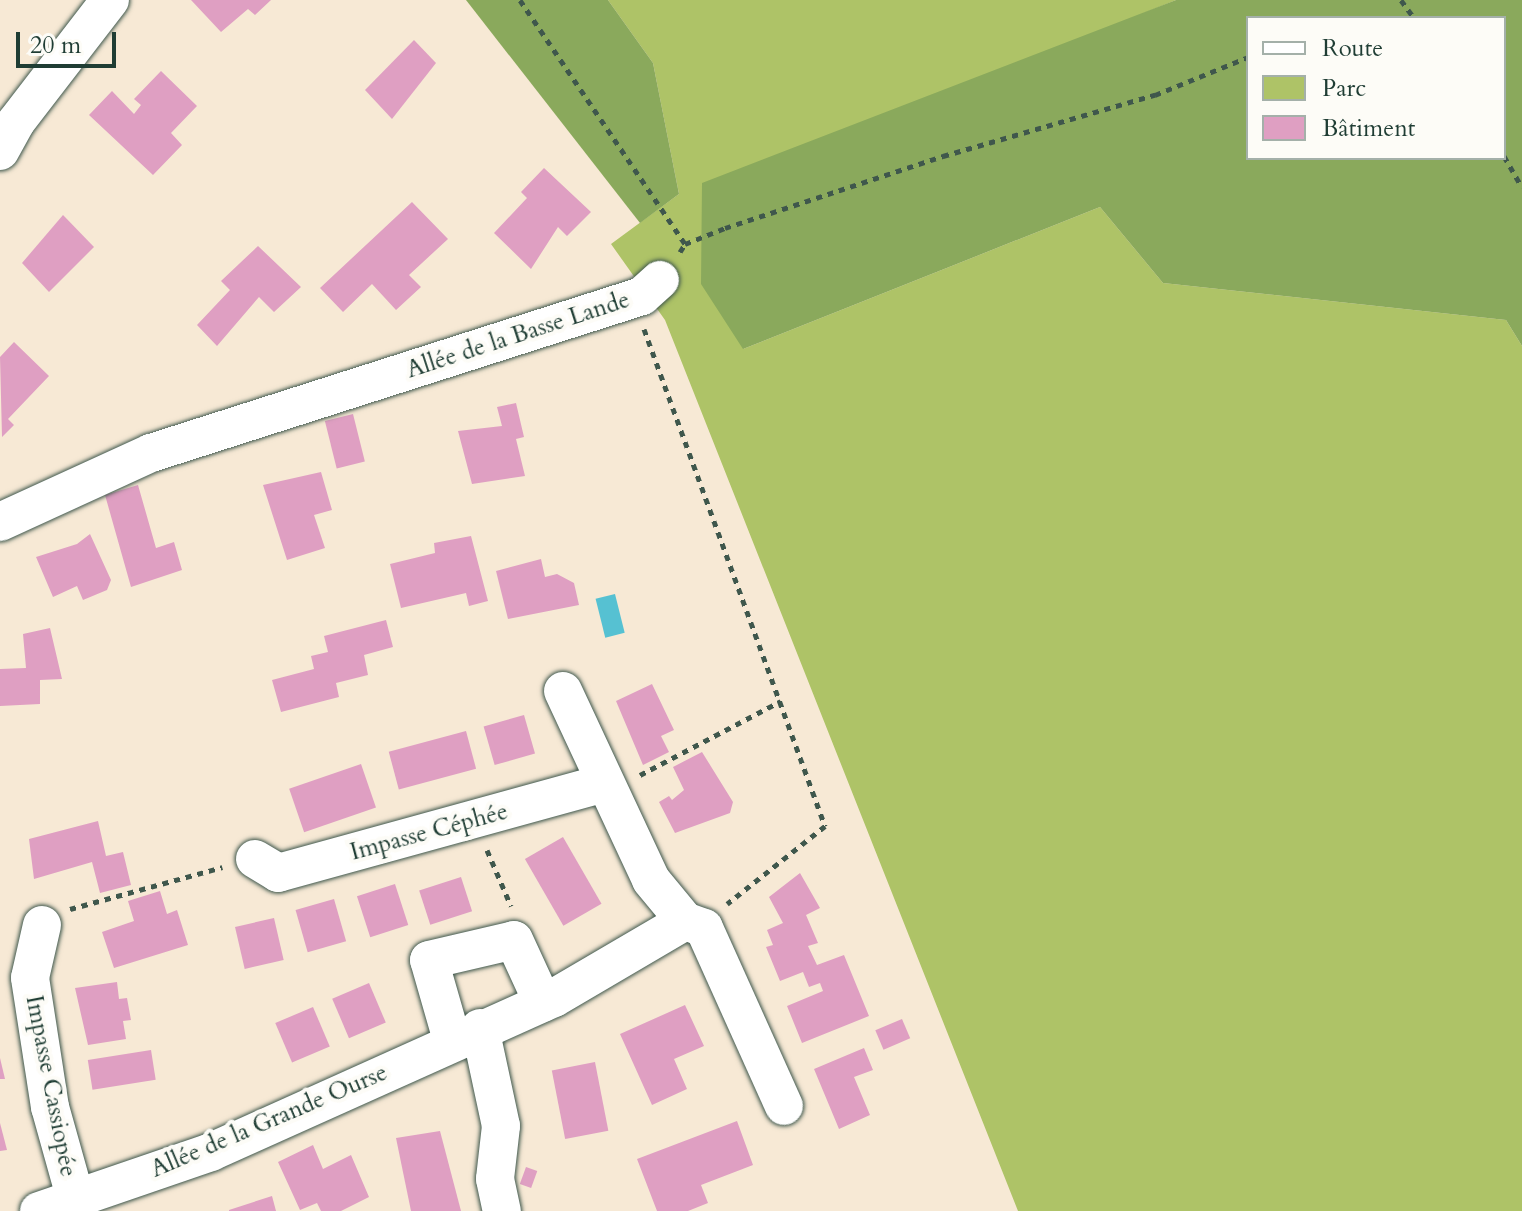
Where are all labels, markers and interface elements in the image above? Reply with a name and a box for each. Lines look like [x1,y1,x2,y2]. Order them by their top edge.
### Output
scale bar [20,16,120,66]
legend [1246,16,1506,160]
text: 20 m [30,29,81,62]
text: Route [1322,32,1383,65]
text: Parc [1322,72,1366,105]
text: Bâtiment [1322,112,1415,145]
street label: Allée de la Basse Lande [403,285,633,385]
street label: Impasse Céphée [347,797,511,867]
street label: Impasse Cassiopée [19,993,83,1179]
street label: Allée de la Grande Ourse [146,1058,392,1184]

